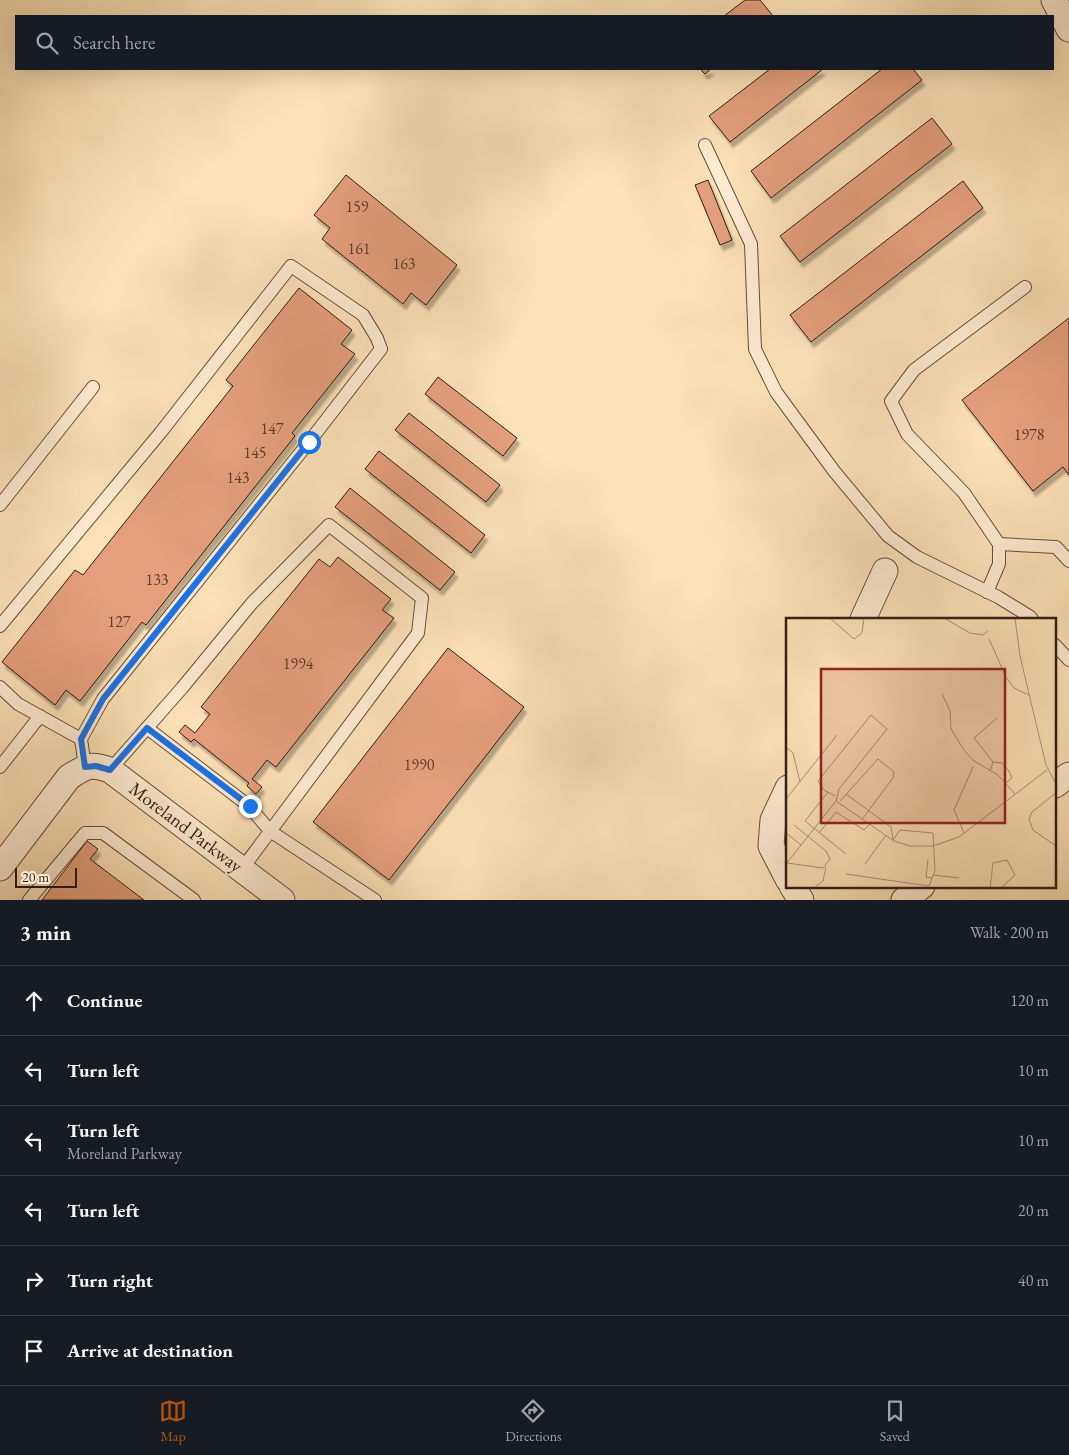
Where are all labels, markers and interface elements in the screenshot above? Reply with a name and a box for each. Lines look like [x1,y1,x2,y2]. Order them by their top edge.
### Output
search box [15,15,1054,70]
icon: search [33,29,61,57]
text: Search here [73,30,155,55]
house number: 159 [345,196,369,217]
house number: 161 [347,238,371,259]
house number: 163 [392,253,416,274]
house number: 147 [260,418,284,439]
house number: 1978 [1014,424,1045,445]
route start [298,431,321,454]
house number: 145 [243,442,267,463]
house number: 143 [226,467,250,488]
house number: 133 [145,569,169,590]
house number: 127 [107,611,131,632]
inset map [786,618,1056,888]
house number: 1994 [283,653,314,674]
house number: 1990 [404,754,435,775]
street label: Moreland Parkway [124,776,248,878]
route end [239,795,262,818]
scale bar [15,865,78,888]
text: 20 m [22,868,49,886]
text: 3 min [20,919,71,946]
text: Walk · 200 m [970,922,1049,943]
icon: ahead [20,987,48,1015]
text: Continue [67,988,142,1013]
text: 120 m [1010,990,1049,1011]
icon: left [20,1057,48,1085]
text: Turn left [67,1058,139,1083]
text: 10 m [1018,1060,1049,1081]
text: Turn left [67,1118,139,1143]
icon: left [20,1127,48,1155]
text: 10 m [1018,1130,1049,1151]
text: Moreland Parkway [67,1143,182,1164]
icon: left [20,1197,48,1225]
text: Turn left [67,1198,139,1223]
text: 20 m [1018,1200,1049,1221]
icon: right [20,1267,48,1295]
text: Turn right [67,1268,153,1293]
text: 40 m [1018,1270,1049,1291]
icon: arrive [20,1337,48,1365]
text: Arrive at destination [67,1338,233,1363]
tab: Map [159,1397,187,1445]
tab: Directions [505,1397,562,1445]
tab: Saved [880,1397,910,1445]

